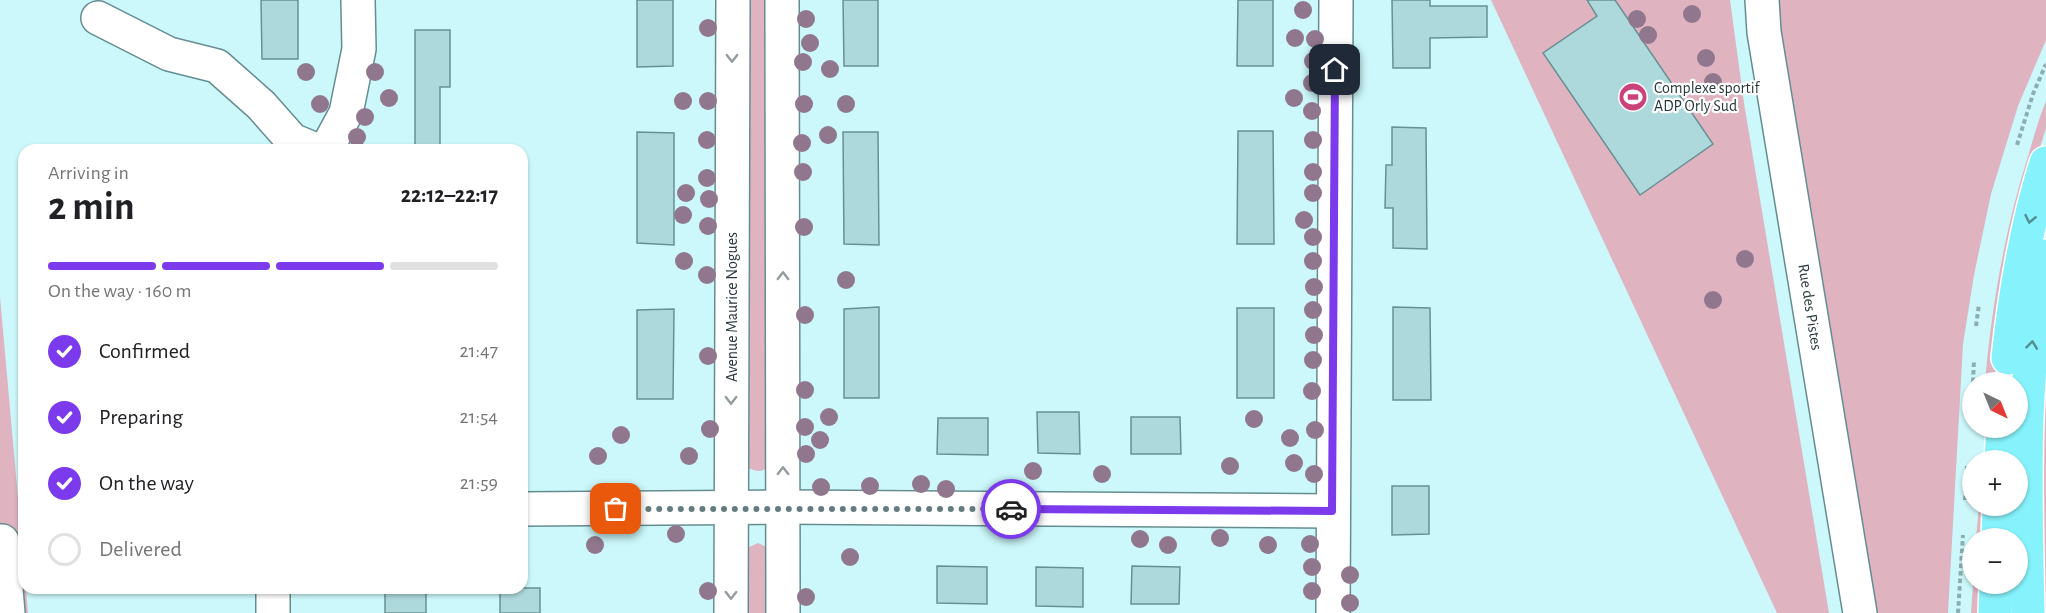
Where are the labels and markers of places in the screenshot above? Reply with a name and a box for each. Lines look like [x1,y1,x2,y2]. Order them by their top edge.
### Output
pin [1309,44,1360,95]
place label: Complexe sportif ADP Orly Sud [1654,80,1761,115]
sports icon: Complexe sportif ADP Orly Sud [1617,81,1649,113]
pin [590,483,641,534]

